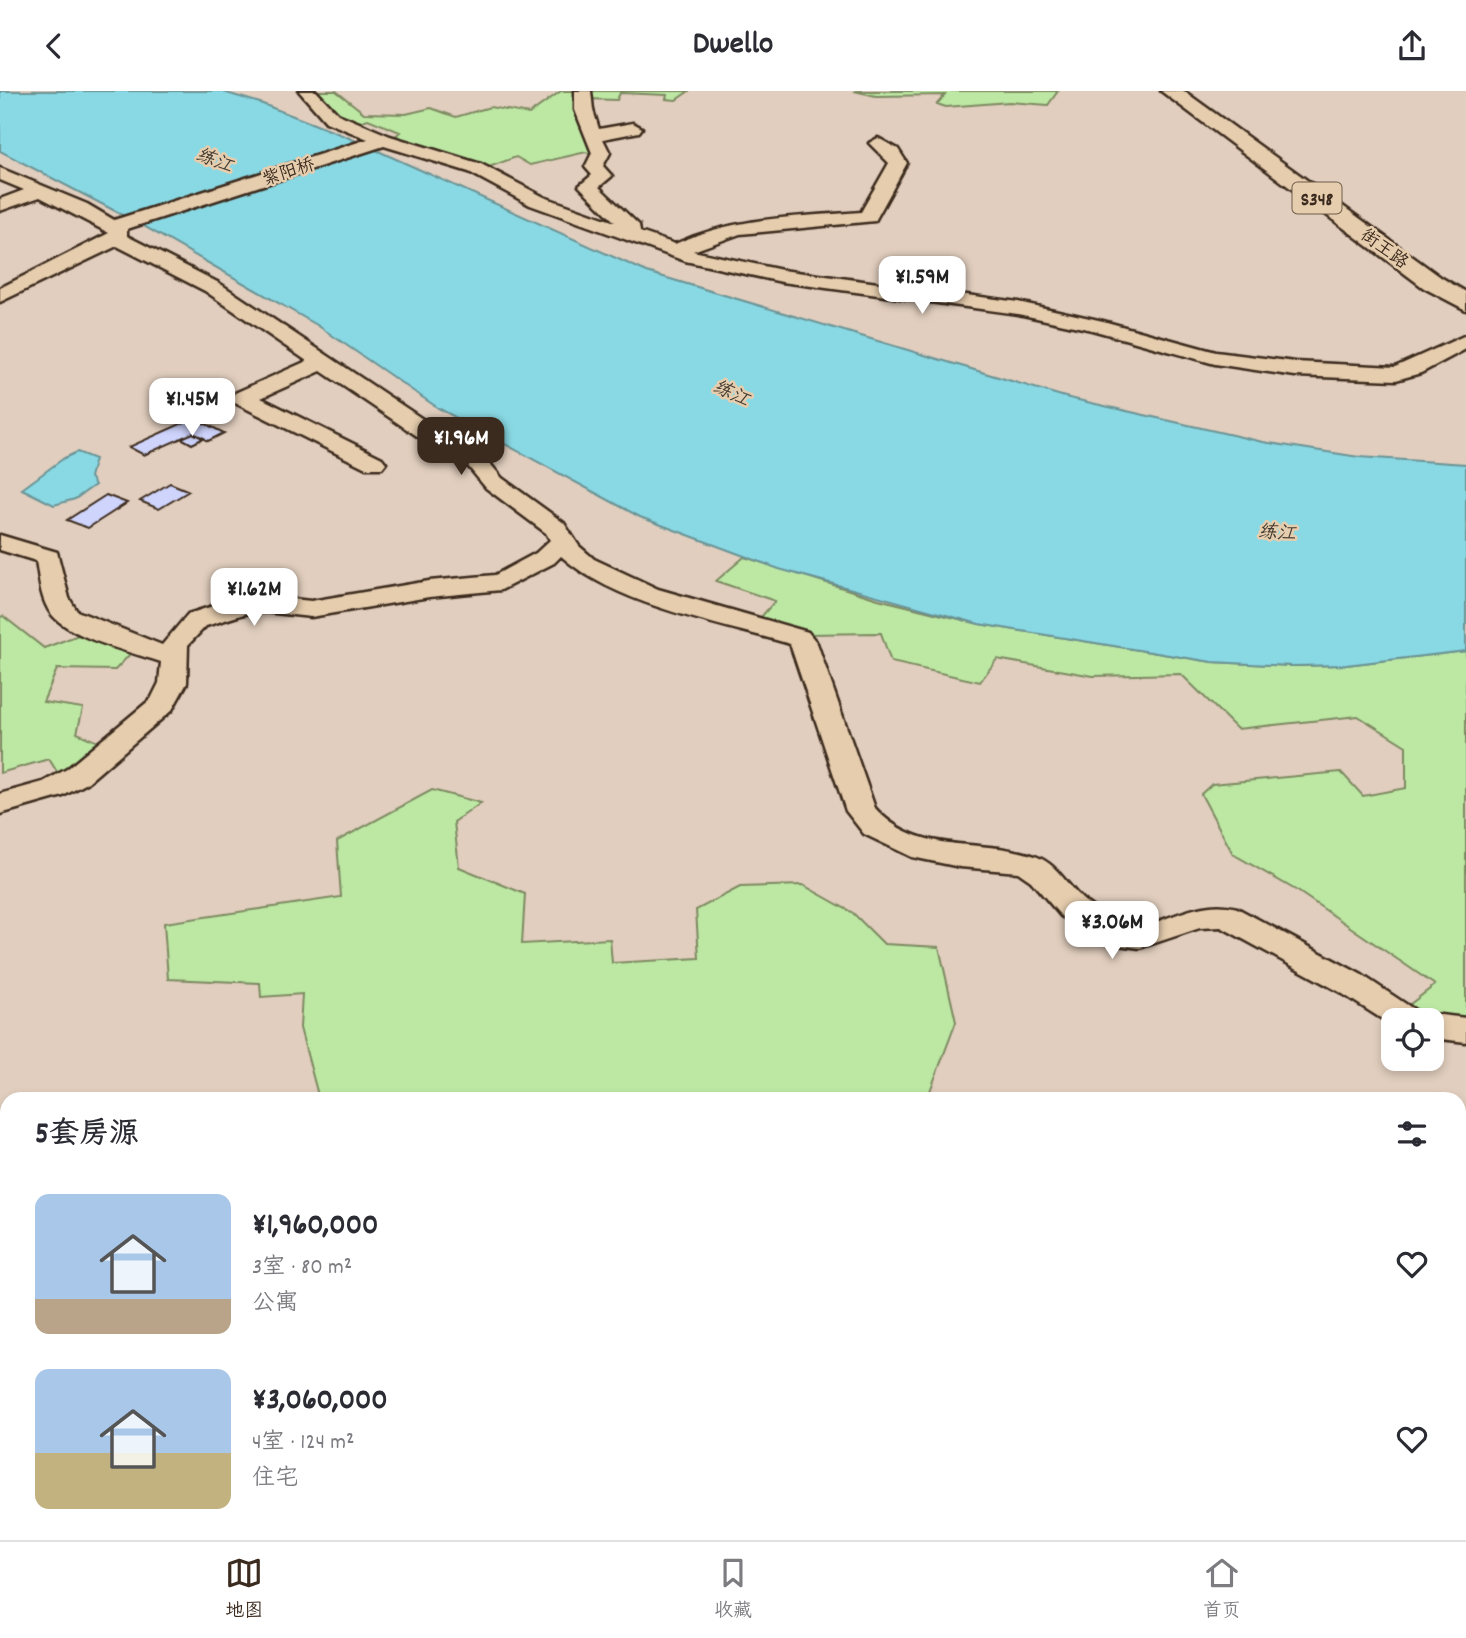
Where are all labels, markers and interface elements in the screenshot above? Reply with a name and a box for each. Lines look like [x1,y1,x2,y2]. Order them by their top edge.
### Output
text: Dwello [693,23,773,69]
icon: back [35,27,73,65]
icon: share [1393,27,1431,65]
water label: 练江 [191,143,237,182]
street label: 紫阳桥 [259,153,318,194]
road number: S348 [1292,183,1342,213]
street label: 街王路 [1354,224,1413,276]
pin: ¥1.59M [865,257,979,316]
text: ¥1.59M [895,262,949,295]
water label: 练江 [708,375,754,416]
pin: ¥1.45M [135,379,249,438]
text: ¥1.45M [165,384,219,417]
pin: ¥1.96M [404,417,518,477]
text: ¥1.96M [433,423,489,456]
water label: 练江 [1257,520,1298,549]
pin: ¥1.62M [197,568,311,628]
text: ¥1.62M [227,574,281,607]
pin: ¥3.06M [1055,901,1169,961]
text: ¥3.06M [1081,907,1143,940]
map controls [1381,1008,1444,1071]
button: locate [1381,1008,1444,1071]
text: 5套房源 [35,1115,139,1158]
icon: filters [1393,1115,1431,1153]
text: ¥1,960,000 [252,1206,378,1249]
icon: home [91,1222,175,1306]
icon: heart [1393,1245,1431,1283]
text: 3室 · 80 m² [252,1252,352,1285]
text: 公寓 [252,1288,298,1321]
text: ¥3,060,000 [252,1381,388,1424]
icon: home [91,1397,175,1481]
icon: heart [1393,1420,1431,1458]
text: 4室 · 124 m² [252,1427,354,1460]
text: 住宅 [252,1463,298,1496]
tab: 地图 [225,1554,263,1626]
tab: 收藏 [714,1554,752,1626]
tab: 首页 [1203,1554,1241,1626]

